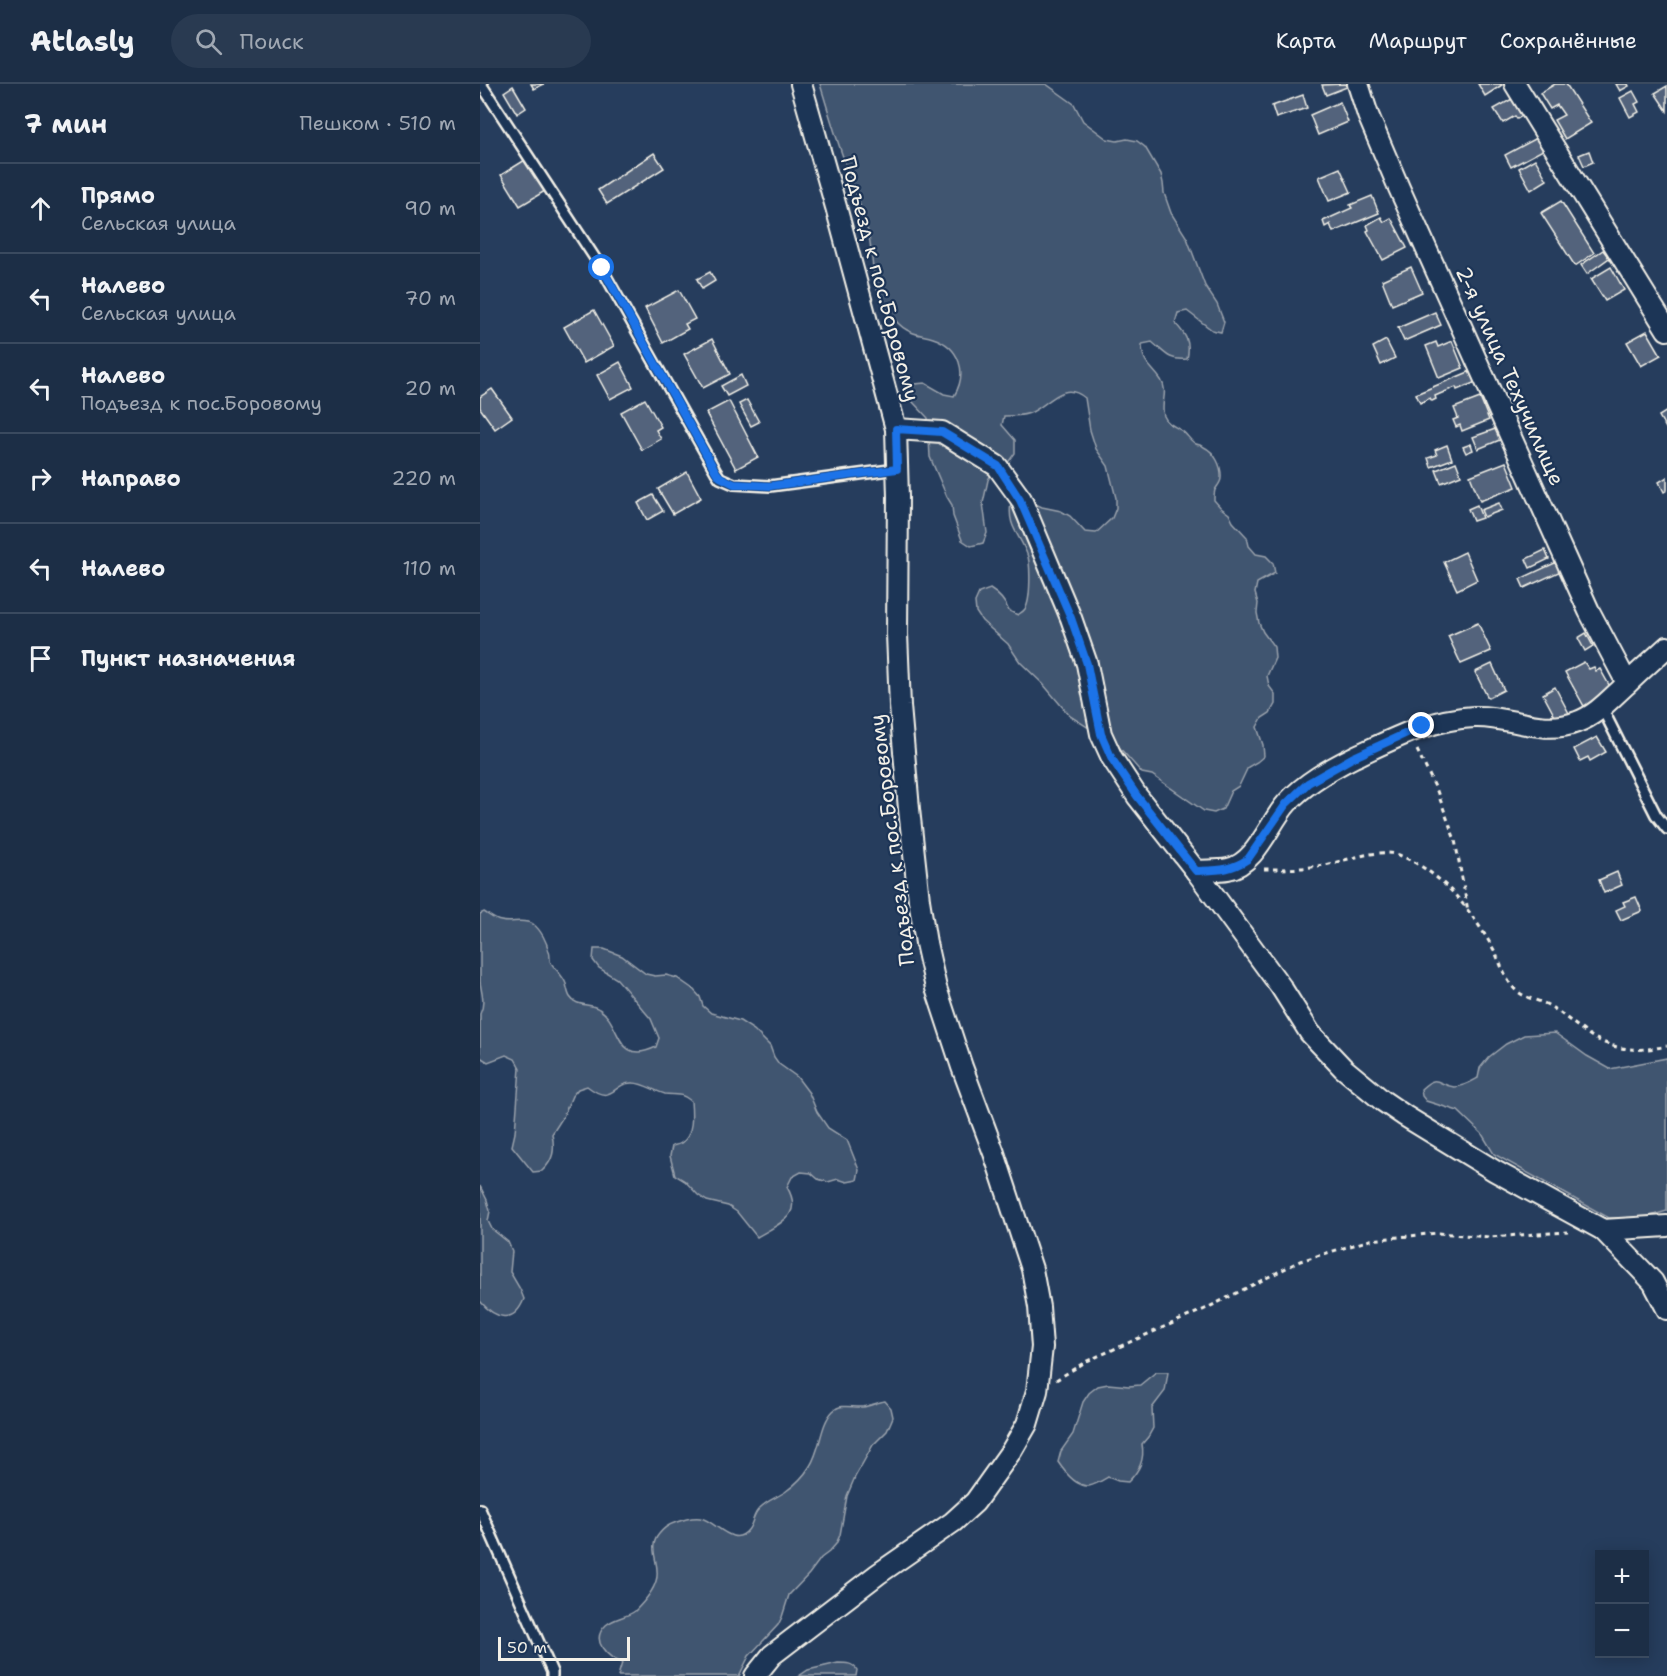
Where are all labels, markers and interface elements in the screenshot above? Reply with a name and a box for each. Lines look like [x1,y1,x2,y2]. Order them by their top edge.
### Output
search box [171,14,591,68]
text: Atlasly [30,22,135,60]
icon: search [192,25,225,58]
text: Поиск [240,27,304,56]
text: Карта [1276,27,1336,55]
text: Маршрут [1369,27,1467,55]
text: Сохранённые [1500,27,1637,55]
text: 7 мин [24,106,107,141]
text: Пешком · 510 m [300,110,456,136]
street label: Подъезд к пос.Боровому [834,153,926,405]
text: Прямо [81,181,155,210]
icon: ahead [24,192,57,225]
text: 90 m [404,195,456,221]
text: Сельская улица [81,210,236,236]
route start [588,254,614,280]
street label: 2-я улица Техучилище [1449,262,1571,490]
text: Налево [81,271,165,300]
icon: left [24,282,57,315]
text: 70 m [404,285,456,311]
text: Сельская улица [81,300,236,326]
text: Налево [81,361,165,390]
icon: left [24,372,57,405]
text: 20 m [405,375,456,401]
text: Подъезд к пос.Боровому [81,390,322,416]
icon: right [24,462,57,495]
text: Направо [81,464,181,493]
text: 220 m [392,465,456,491]
icon: left [24,552,57,585]
text: Налево [81,554,165,583]
text: 110 m [402,555,456,581]
icon: arrive [24,642,57,675]
text: Пункт назначения [81,644,295,673]
route end [1408,712,1434,738]
street label: Подъезд к пос.Боровому [863,713,921,967]
map controls [1595,1550,1649,1658]
button: + [1595,1550,1649,1604]
button: − [1595,1604,1649,1658]
scale bar [498,1634,630,1662]
text: 50 m [507,1637,547,1658]

